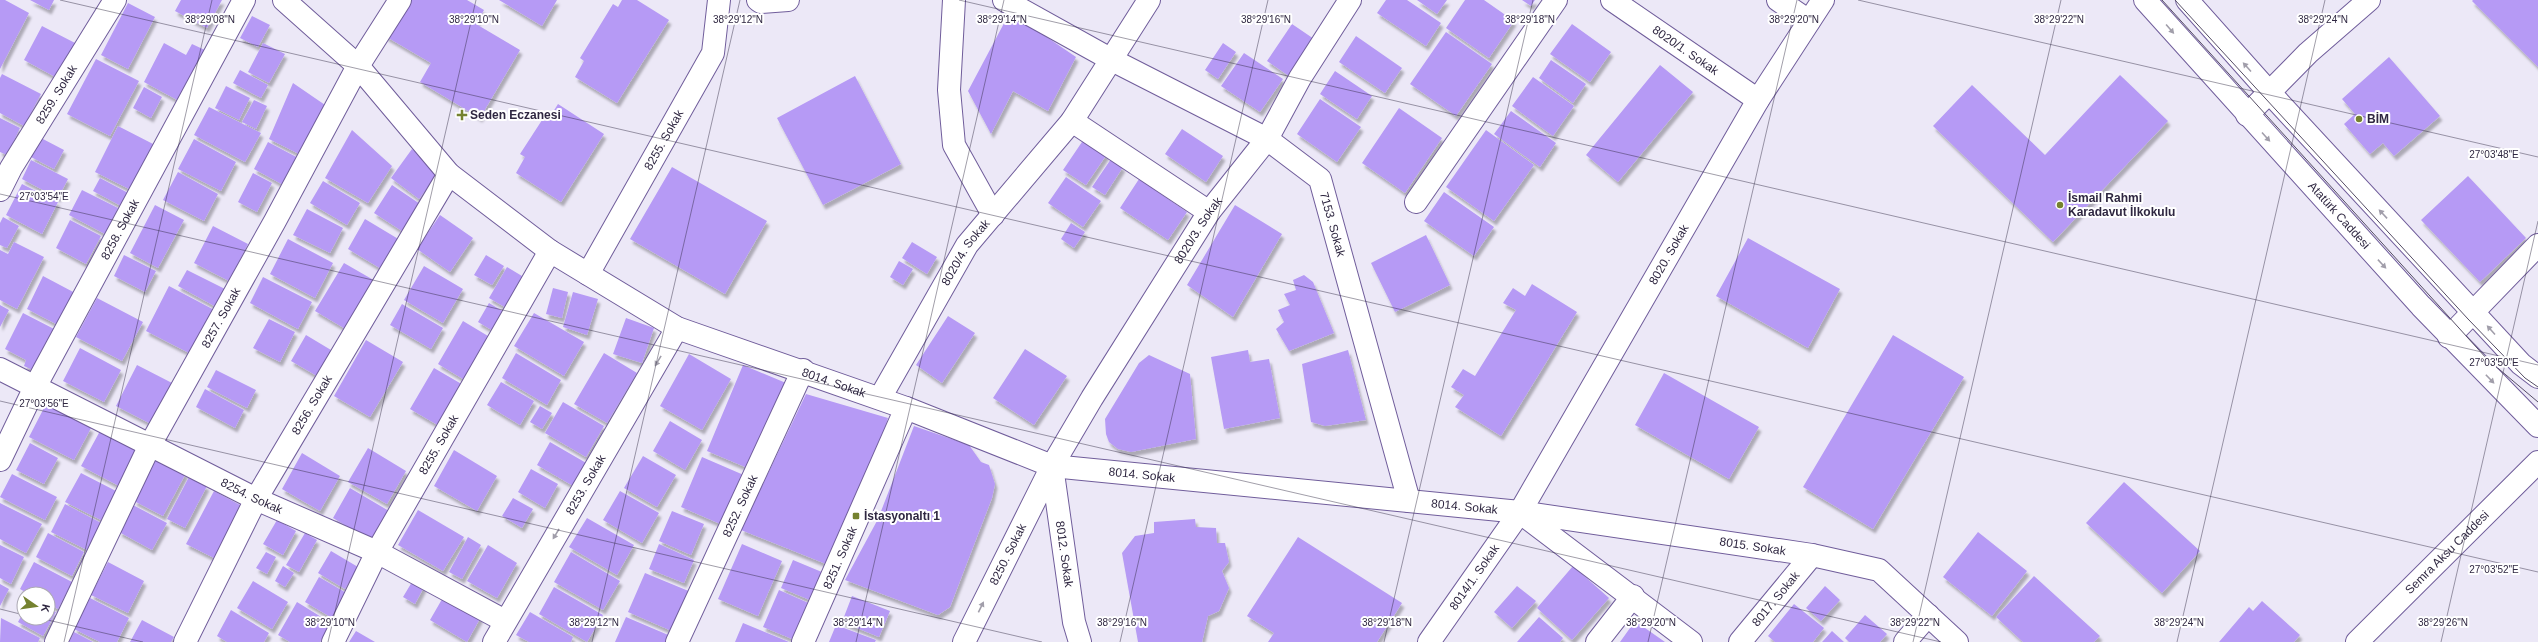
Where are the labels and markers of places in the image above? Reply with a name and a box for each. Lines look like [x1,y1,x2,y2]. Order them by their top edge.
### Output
place label: Seden Eczanesi [470,108,561,122]
marker: Seden Eczanesi [457,110,467,120]
place label: BİM [2367,111,2389,126]
marker: BİM [2354,114,2364,124]
place label: İsmail Rahmi Karadavut İlkokulu [2068,190,2175,219]
marker: İsmail Rahmi Karadavut İlkokulu [2055,200,2065,210]
place label: İstasyonaltı 1 [864,508,940,523]
marker: İstasyonaltı 1 [851,511,861,521]

